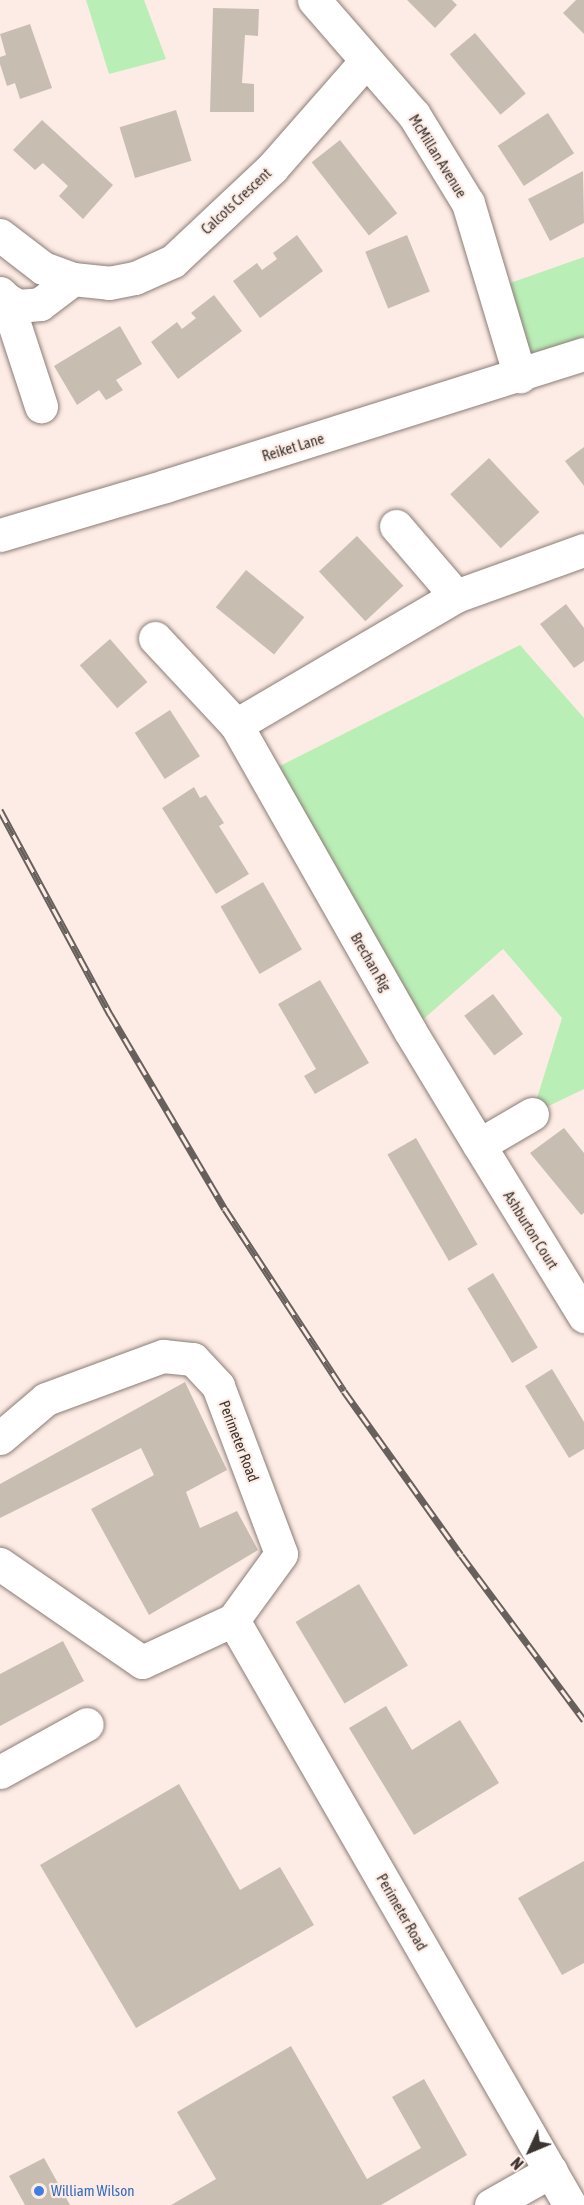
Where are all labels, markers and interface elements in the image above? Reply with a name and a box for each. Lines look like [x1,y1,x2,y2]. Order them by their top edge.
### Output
street label: McMillan Avenue [405,111,471,201]
street label: Calcots Crescent [197,164,275,238]
street label: Reiket Lane [260,429,326,465]
street label: Brechan Rig [347,929,395,995]
street label: Ashburton Court [500,1188,562,1272]
street label: Perimeter Road [215,1398,263,1484]
street label: Perimeter Road [373,1870,431,1954]
north arrow [500,2121,560,2181]
text: N [507,2154,527,2173]
place label: William Wilson [51,2182,134,2200]
marker: William Wilson [32,2184,46,2198]

